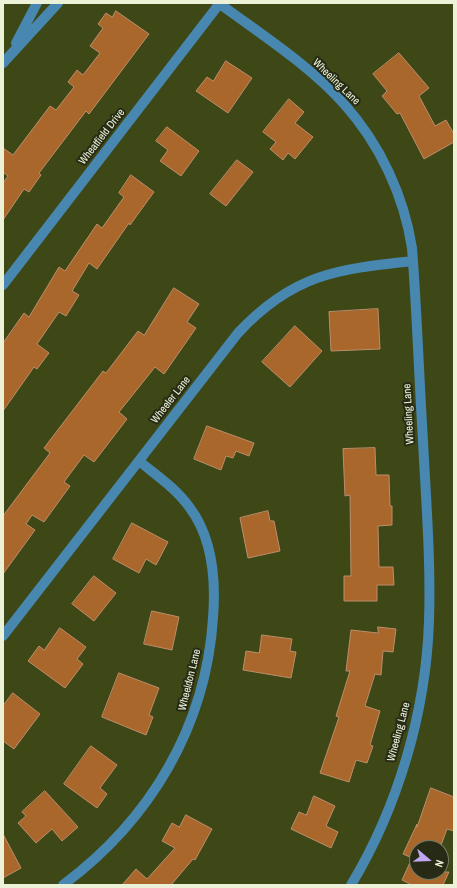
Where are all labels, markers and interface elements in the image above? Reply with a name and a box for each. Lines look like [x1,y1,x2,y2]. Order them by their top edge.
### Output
street label: Wheeling Lane [310,56,362,108]
street label: Wheatfield Drive [76,106,128,168]
street label: Wheeler Lane [149,374,193,426]
street label: Wheeling Lane [401,383,417,445]
street label: Wheeldon Lane [176,648,204,712]
street label: Wheeling Lane [385,701,413,763]
north arrow [409,840,449,880]
text: N [432,858,447,869]

